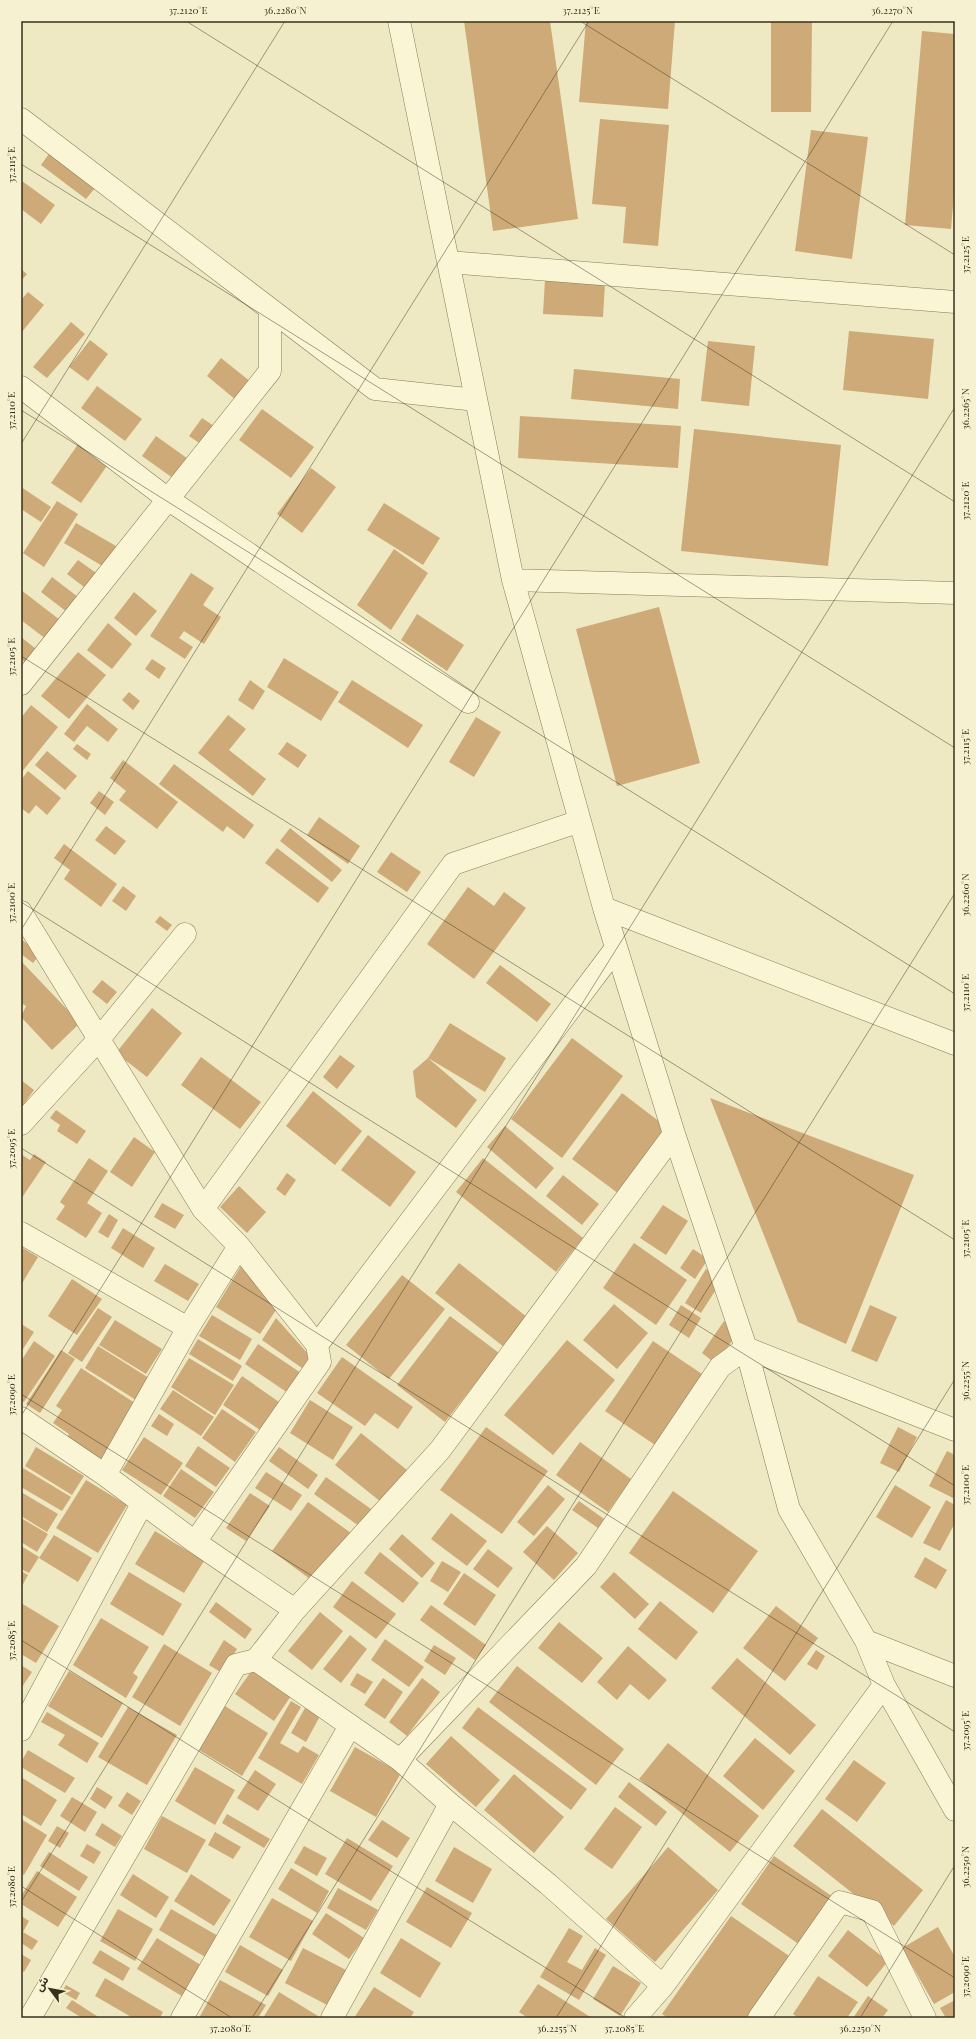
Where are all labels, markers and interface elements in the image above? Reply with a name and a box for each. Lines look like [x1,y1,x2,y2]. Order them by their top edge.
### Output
text: 37.2120°E [168,3,208,17]
text: 36.2280°N [263,3,307,17]
text: 37.2125°E [562,3,600,17]
text: 36.2270°N [871,3,913,17]
text: 37.2115°E [4,147,18,183]
text: 37.2125°E [958,236,972,274]
text: 36.2265°N [958,388,972,430]
text: 37.2110°E [4,392,18,430]
text: 37.2120°E [958,481,972,521]
text: 37.2105°E [4,638,18,676]
text: 37.2115°E [958,729,972,765]
text: 36.2260°N [958,873,972,917]
text: 37.2100°E [4,883,18,923]
text: 37.2110°E [958,974,972,1012]
text: 37.2095°E [4,1129,18,1169]
text: 37.2105°E [958,1220,972,1258]
text: 36.2255°N [958,1361,972,1401]
text: 37.2090°E [4,1374,18,1416]
text: 37.2100°E [958,1465,972,1505]
text: 37.2085°E [4,1621,18,1661]
text: 37.2095°E [958,1711,972,1751]
text: 36.2250°N [958,1846,972,1888]
text: 37.2080°E [4,1866,18,1908]
text: 37.2090°E [958,1956,972,1998]
north arrow [30,1969,70,2009]
text: ش [31,1973,51,1994]
text: 37.2080°E [209,2021,251,2035]
text: 36.2255°N [537,2021,577,2035]
text: 37.2085°E [604,2021,644,2035]
text: 36.2250°N [839,2021,881,2035]

